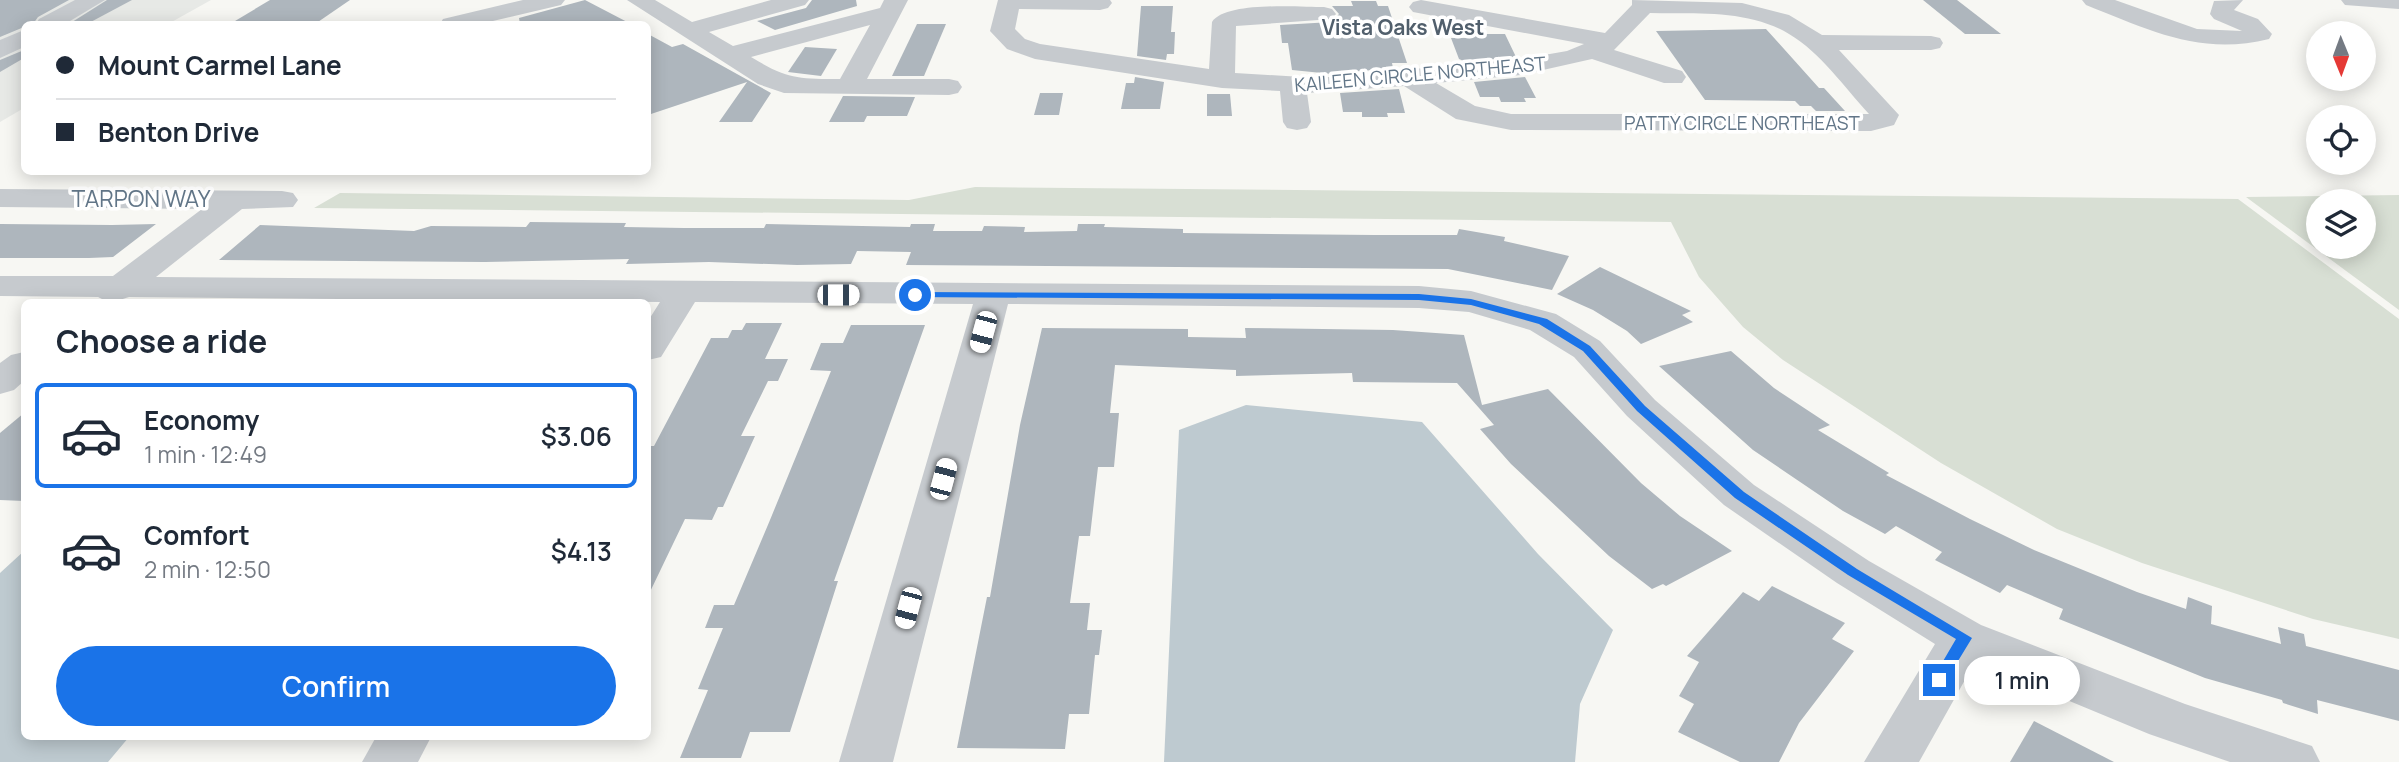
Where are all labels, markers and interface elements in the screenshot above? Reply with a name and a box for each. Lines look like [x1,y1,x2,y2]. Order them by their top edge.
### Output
district label: Vista Oaks West [1322,13,1484,41]
north arrow [2306,21,2376,91]
map controls [2306,21,2376,259]
text: Mount Carmel Lane [98,47,342,83]
street label: KAILEEN CIRCLE NORTHEAST [1293,50,1547,98]
button: locate [2306,105,2376,175]
street label: PATTY CIRCLE NORTHEAST [1624,110,1861,136]
text: Benton Drive [98,114,259,150]
street label: TARPON WAY [71,182,211,214]
button: layers [2306,189,2376,259]
route start [899,279,931,311]
car [818,285,860,306]
car [968,309,999,355]
text: Choose a ride [56,319,267,363]
text: Economy [144,402,259,438]
icon: car [60,404,123,467]
text: $3.06 [541,418,612,454]
text: 1 min · 12:49 [144,438,267,470]
car [928,456,959,502]
text: Comfort [144,517,250,553]
icon: car [60,519,123,582]
text: $4.13 [551,533,612,569]
text: 2 min · 12:50 [144,553,271,585]
car [893,585,924,631]
button: Confirm [56,646,616,726]
callout: 1 min [1964,656,2079,704]
route end [1923,664,1955,696]
text: 1 min [1995,664,2049,696]

